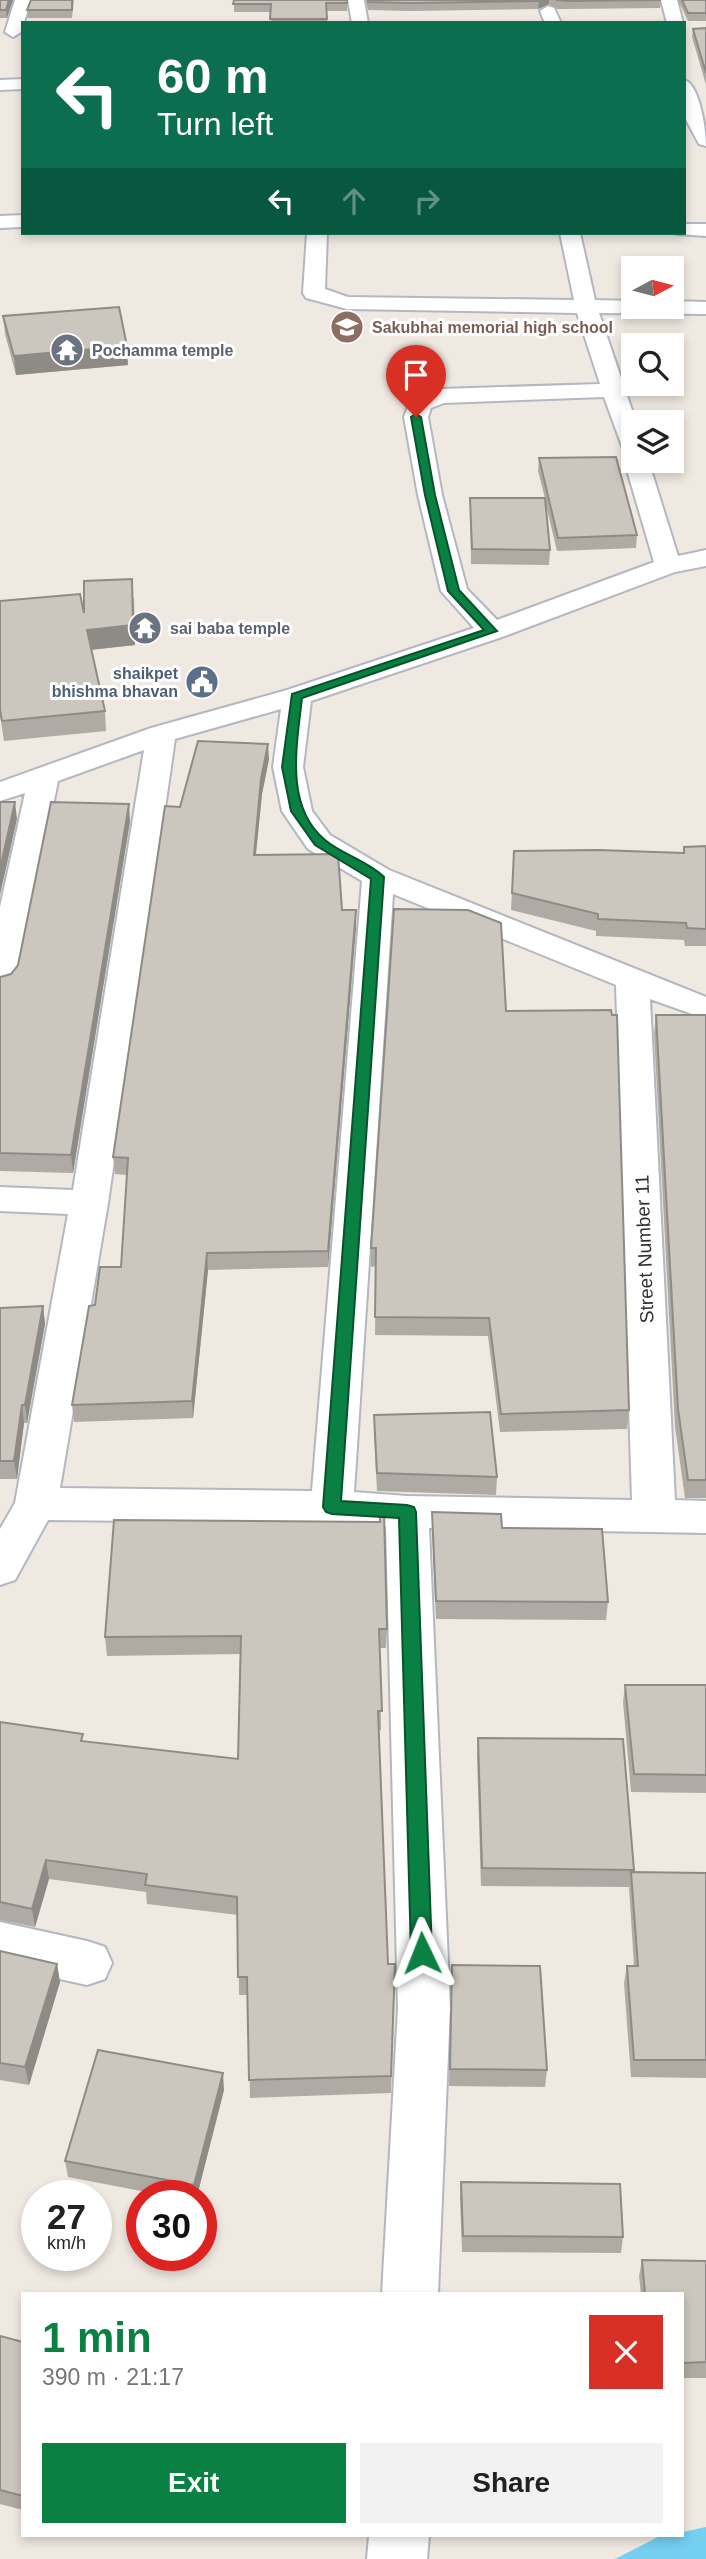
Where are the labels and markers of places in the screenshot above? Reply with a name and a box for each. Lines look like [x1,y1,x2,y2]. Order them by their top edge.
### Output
school or university icon: Sakubhai memorial high school [328,308,366,346]
place label: Sakubhai memorial high school [372,319,613,336]
temple icon: Pochamma temple [48,331,86,369]
place label: Pochamma temple [92,342,233,359]
pin [386,345,446,417]
temple icon: sai baba temple [126,609,164,647]
place label: sai baba temple [170,620,290,637]
public building icon: shaikpet bhishma bhavan [183,663,221,701]
place label: shaikpet bhishma bhavan [52,665,179,700]

